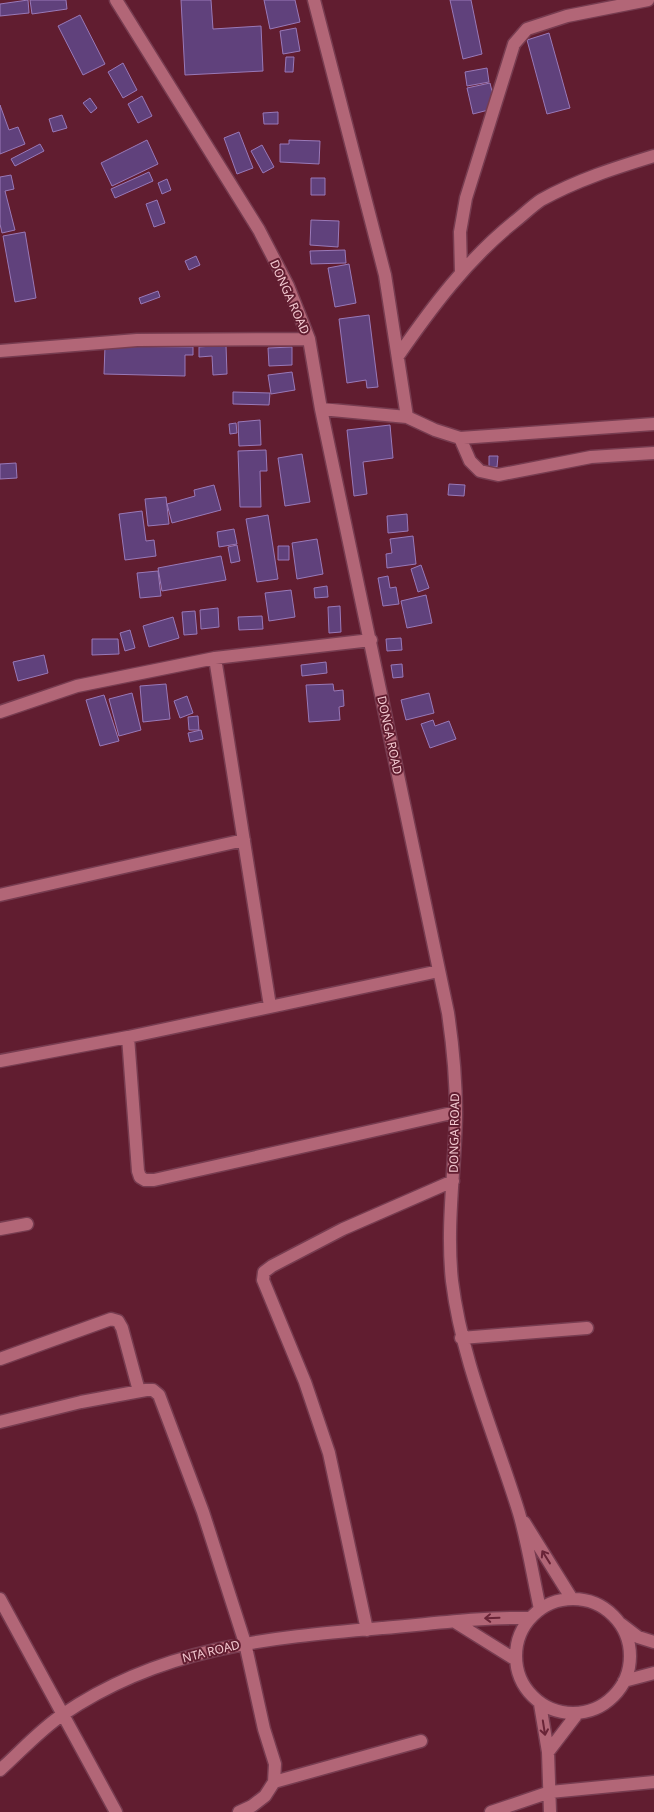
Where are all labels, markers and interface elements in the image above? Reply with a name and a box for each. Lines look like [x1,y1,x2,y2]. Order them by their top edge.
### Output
street label: DONGA ROAD [266,257,314,337]
street label: DONGA ROAD [373,694,407,776]
street label: DONGA ROAD [445,1093,463,1173]
one-way arrow [541,1551,551,1565]
one-way arrow [484,1613,500,1623]
street label: NTA ROAD [180,1636,242,1666]
one-way arrow [540,1719,550,1735]

